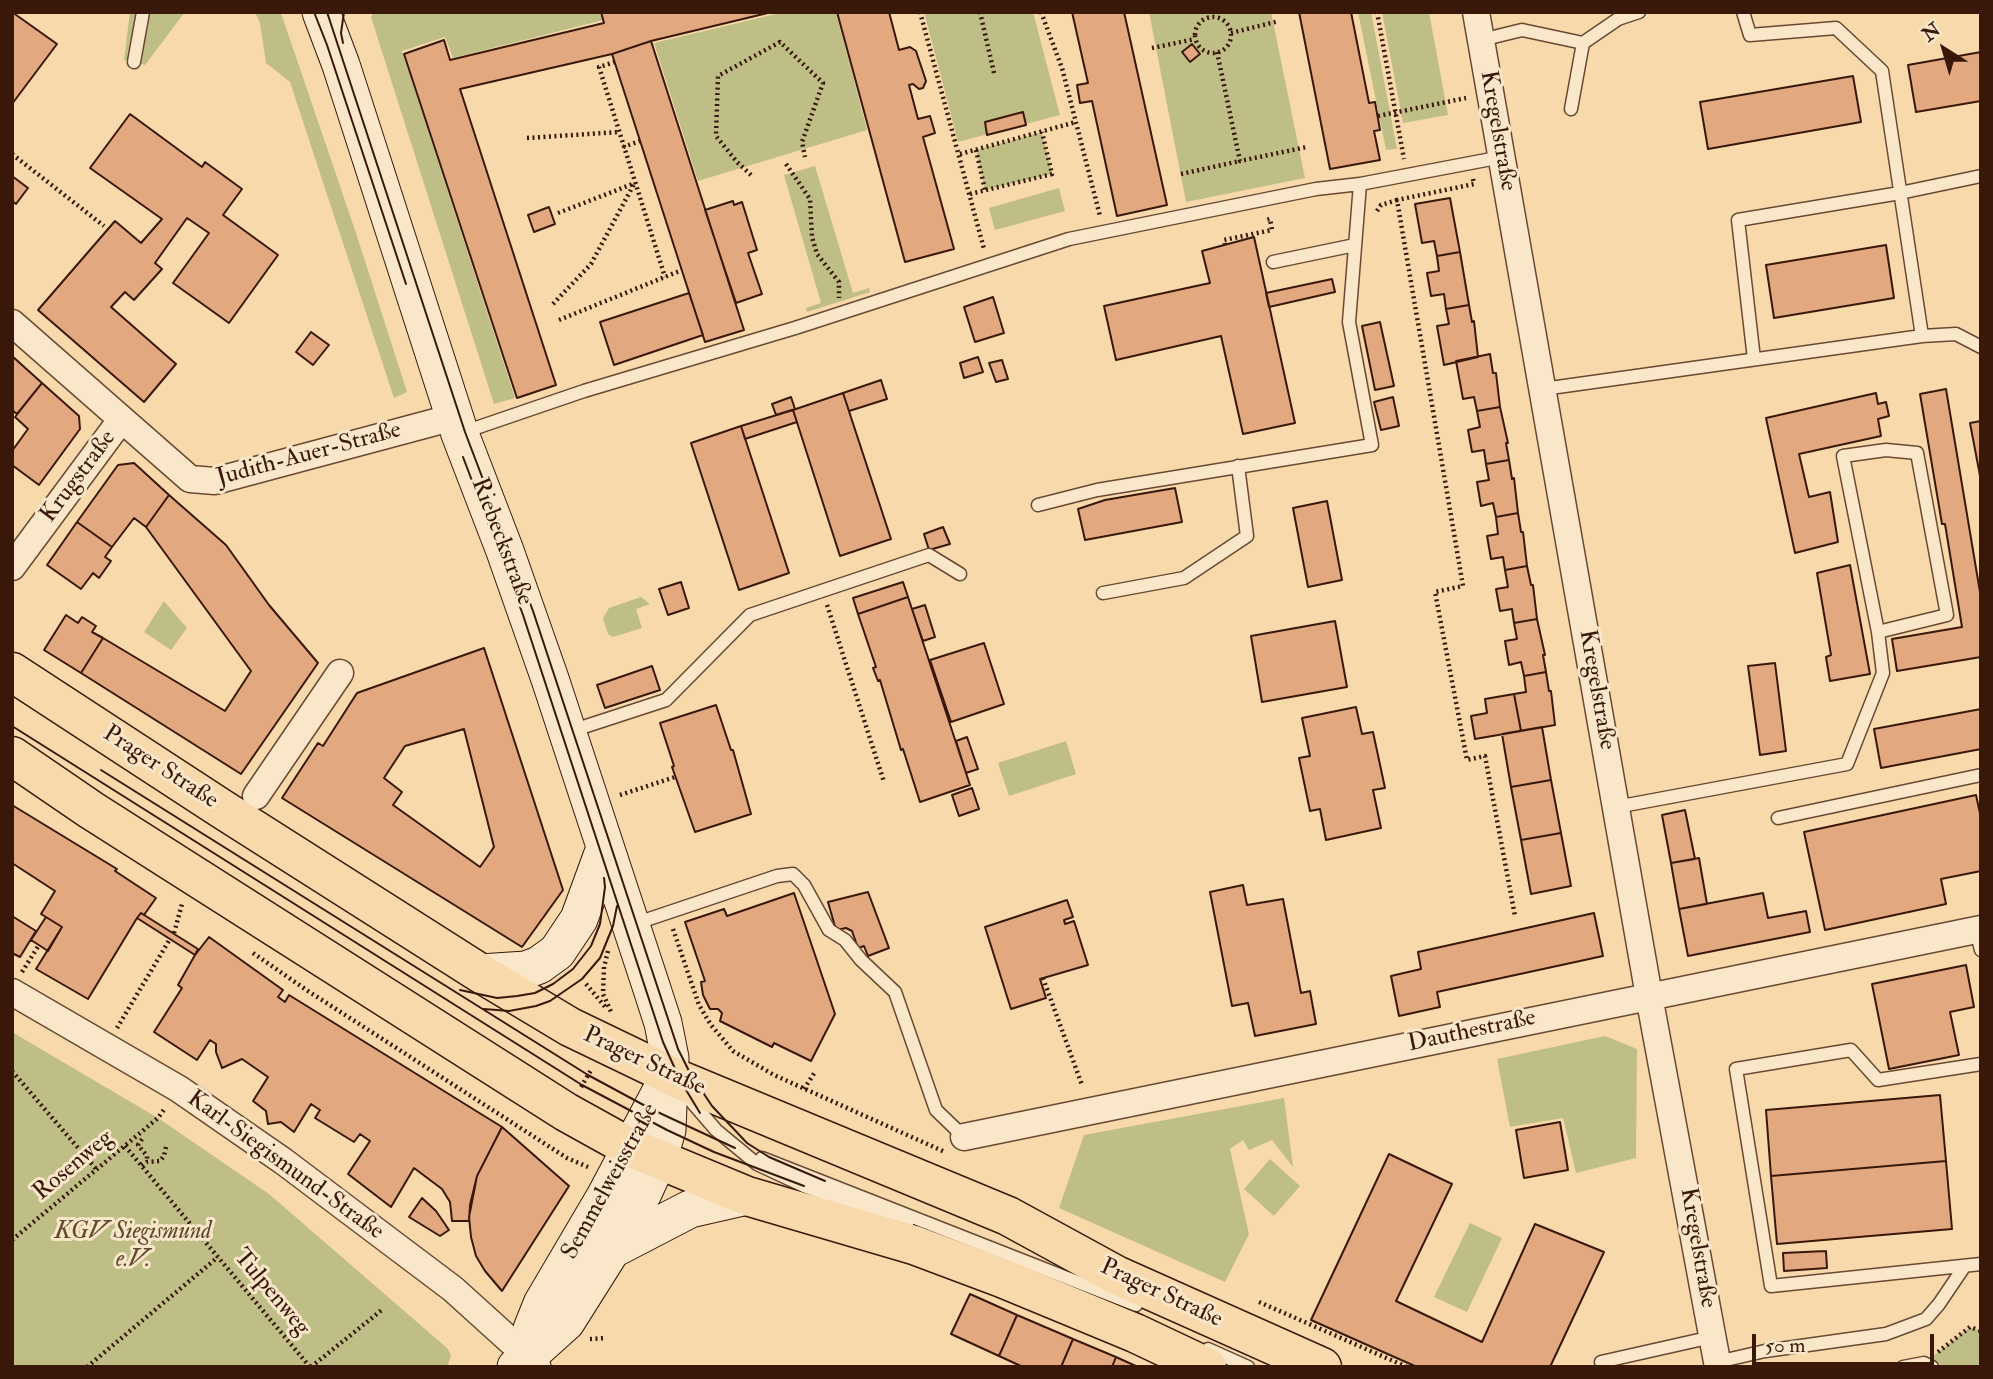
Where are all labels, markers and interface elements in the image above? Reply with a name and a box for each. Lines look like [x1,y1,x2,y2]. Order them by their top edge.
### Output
north arrow [1909,14,1979,84]
text: N [1917,18,1945,47]
street label: Kregelstraße [1472,69,1522,193]
street label: Judith-Auer-Straße [214,417,404,493]
street label: Krugstraße [35,425,123,529]
street label: Riebeckstraße [464,474,538,610]
street label: Kregelstraße [1571,628,1621,752]
street label: Prager Straße [97,720,223,816]
street label: Dauthestraße [1405,1004,1539,1060]
street label: Prager Straße [578,1021,710,1103]
street label: Karl-Siegismund-Straße [181,1085,389,1247]
street label: Semmelweisstraße [556,1099,666,1265]
street label: Rosenweg [28,1124,120,1208]
street label: Kregelstraße [1672,1186,1722,1310]
park label: KGV Siegismund e.V. [55,1219,211,1275]
street label: Tulpenweg [226,1244,316,1342]
street label: Prager Straße [1095,1253,1227,1335]
scale bar [1755,1320,1937,1364]
text: 50 m [1765,1332,1806,1359]

